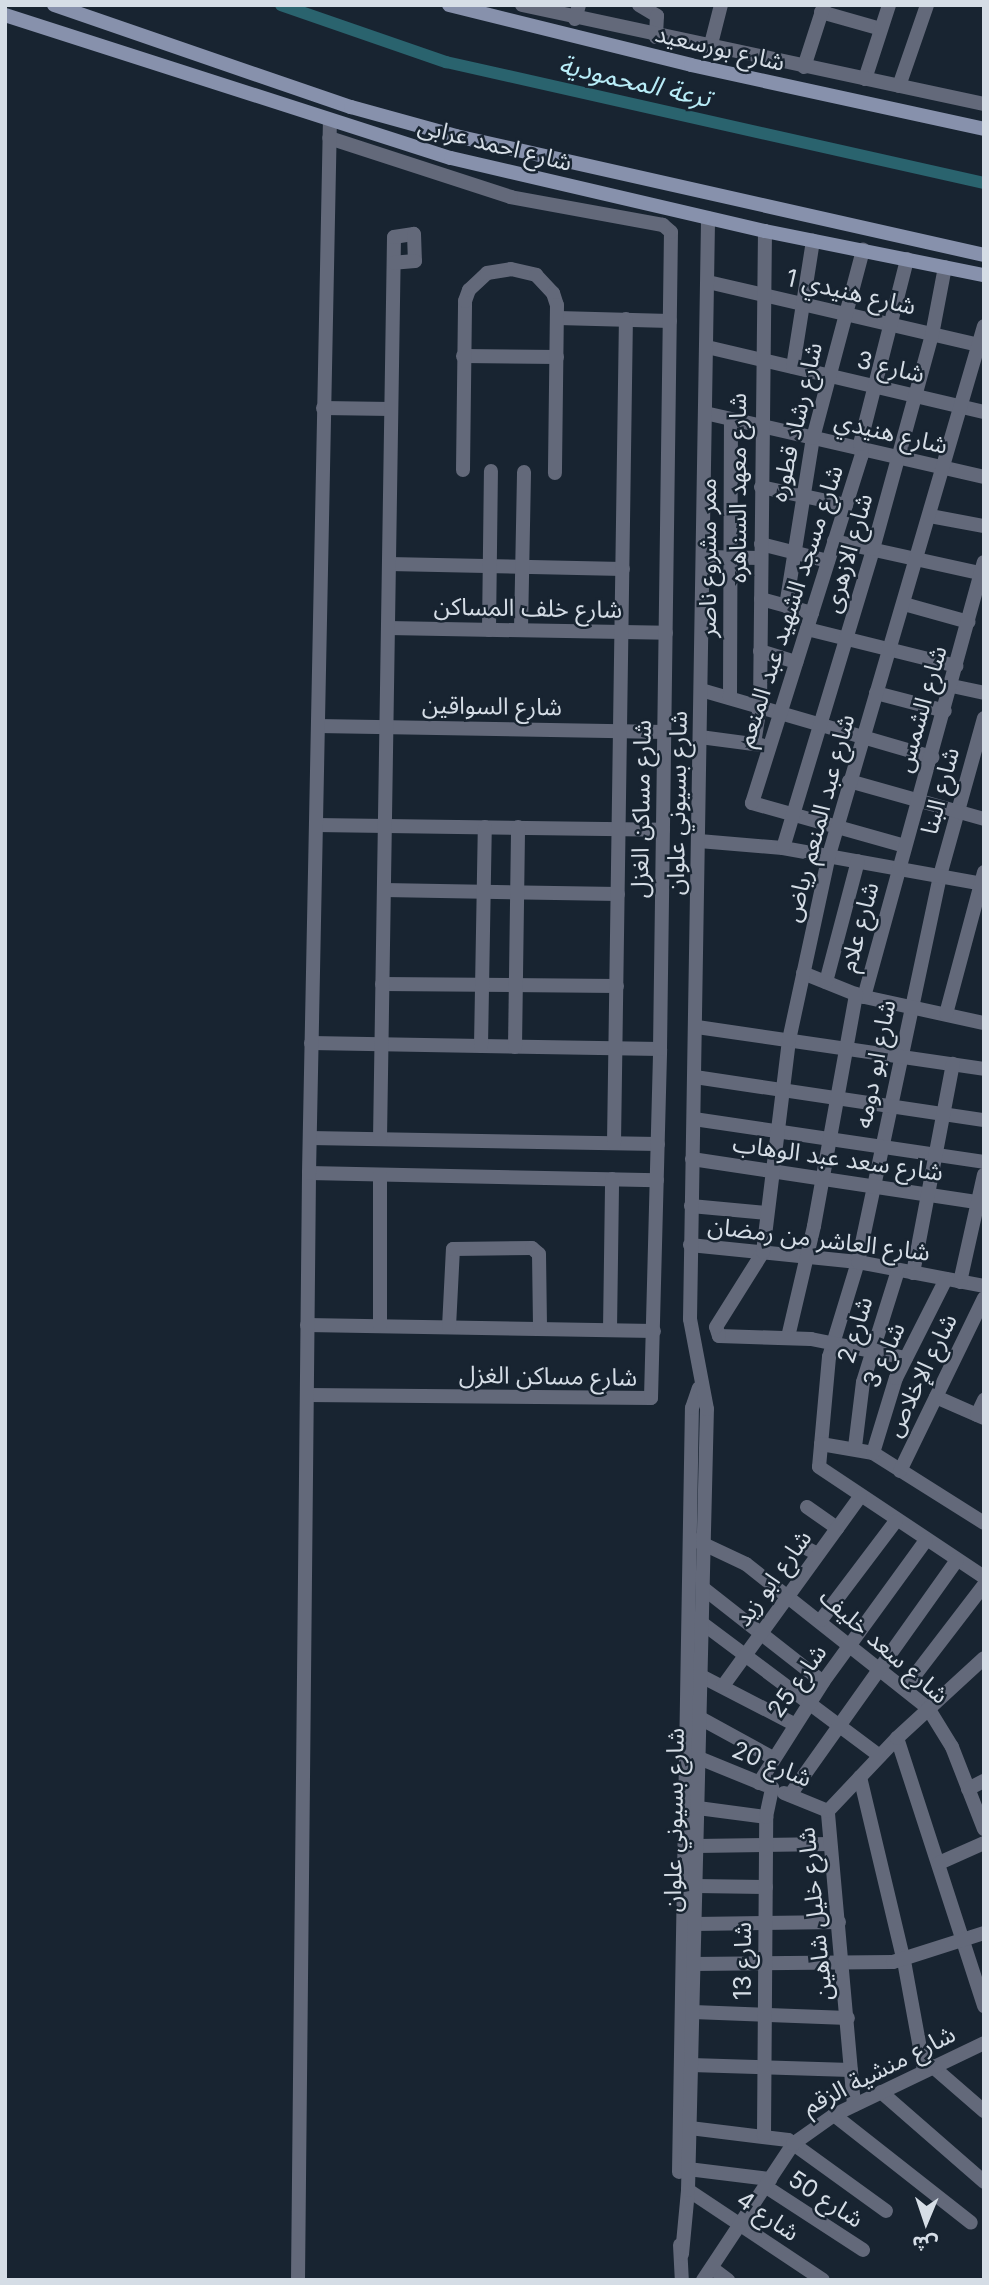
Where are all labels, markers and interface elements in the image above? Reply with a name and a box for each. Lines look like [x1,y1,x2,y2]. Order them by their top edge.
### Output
street label: شارع بورسعيد [652,19,788,77]
water label: ترعة المحمودية [556,48,714,114]
street label: شارع احمد عرابى [415,111,575,177]
street label: شارع هنيدي 1 [783,263,919,321]
street label: شارع رشاد قطوره [764,340,828,504]
street label: شارع 3 [854,345,928,389]
street label: شارع معهد السناهره [724,393,752,583]
street label: شارع هنيدي [831,406,951,460]
street label: شارع مسجد الشهيد عبد المنعم [731,462,849,750]
street label: ممر مشروع ناصر [694,478,722,638]
street label: شارع الازهرى [817,490,879,616]
street label: شارع خلف المساكن [433,592,623,624]
street label: شارع الشمس [889,642,953,776]
street label: شارع السواقين [422,690,562,722]
street label: شارع بسيوني علوان [661,711,693,895]
street label: شارع عبد المنعم رياض [777,711,861,925]
street label: شارع مساكن الغزل [625,720,657,898]
street label: شارع البنا [915,744,965,838]
street label: شارع علام [833,879,885,975]
street label: شارع ابو دومه [848,997,902,1131]
street label: شارع سعد عبد الوهاب [731,1129,945,1187]
street label: شارع العاشر من رمضان [706,1211,932,1267]
street label: شارع 2 [831,1293,879,1367]
street label: شارع الإخلاص [879,1309,963,1441]
street label: شارع 3 [857,1318,911,1392]
street label: شارع مساكن الغزل [459,1360,637,1392]
street label: شارع ابو زيد [728,1524,818,1632]
street label: شارع سعد خليف [814,1582,954,1710]
street label: شارع 25 [761,1639,833,1723]
street label: شارع بسيوني علوان [658,1728,690,1912]
street label: شارع 20 [728,1735,816,1793]
street label: شارع خليل شاهين [792,1826,838,2002]
street label: شارع 13 [729,1922,757,2000]
street label: شارع منشية الزقم [798,2019,960,2121]
street label: شارع 50 [783,2164,869,2234]
street label: شارع 4 [731,2185,805,2247]
north arrow [891,2187,961,2257]
text: ش [912,2232,939,2255]

